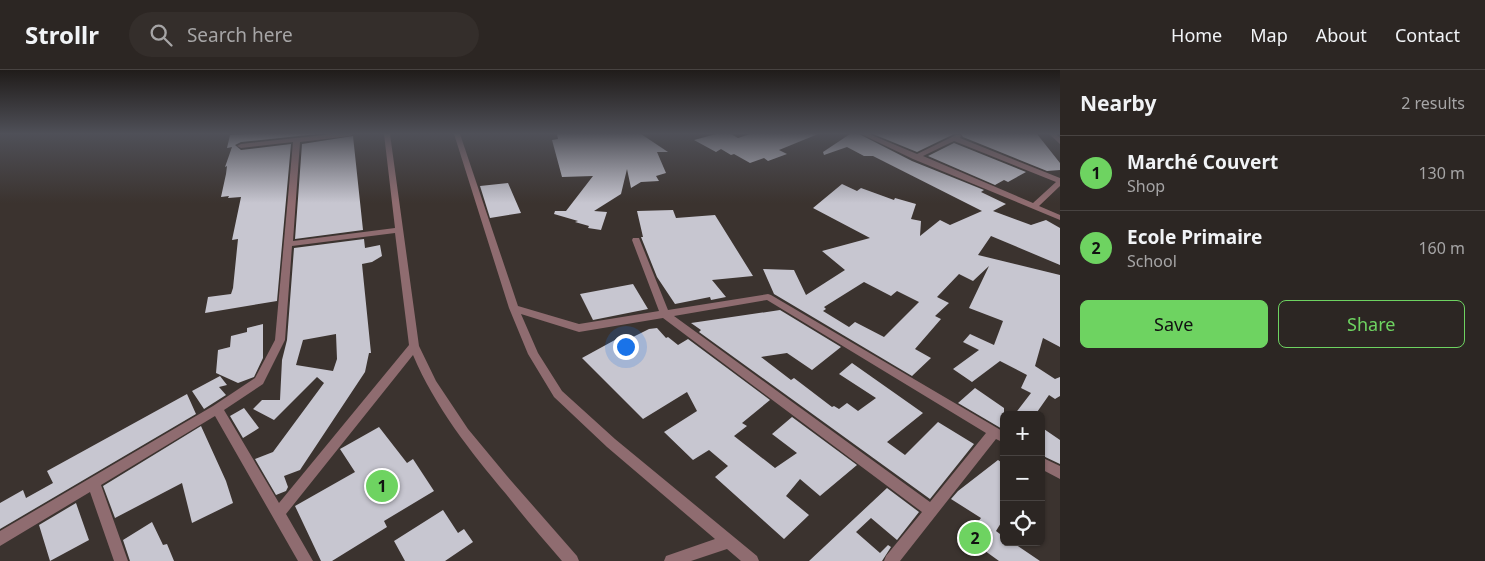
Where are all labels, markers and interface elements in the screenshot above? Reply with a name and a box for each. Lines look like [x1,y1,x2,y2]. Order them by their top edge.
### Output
search box [129,12,479,57]
text: Strollr [25,18,99,51]
icon: search [147,21,175,49]
text: Search here [187,22,293,48]
text: Home [1171,23,1222,47]
text: Map [1250,23,1288,47]
text: About [1316,23,1367,47]
text: Contact [1395,23,1460,47]
text: Nearby [1080,89,1156,117]
text: 2 results [1401,92,1465,114]
text: Marché Couvert [1127,149,1278,175]
text: 1 [1091,162,1101,184]
text: 130 m [1418,162,1465,184]
text: Shop [1127,175,1165,197]
text: Ecole Primaire [1127,224,1262,250]
text: 2 [1091,237,1101,259]
text: 160 m [1418,237,1465,259]
text: School [1127,250,1177,272]
button: Save [1080,300,1268,348]
button: Share [1278,300,1465,348]
your location [613,334,639,360]
map controls [1000,411,1045,546]
button: + [1000,411,1045,456]
button: − [1000,456,1045,501]
pin: 1 [366,467,398,505]
button: locate [1000,501,1045,546]
pin: 2 [959,519,991,557]

